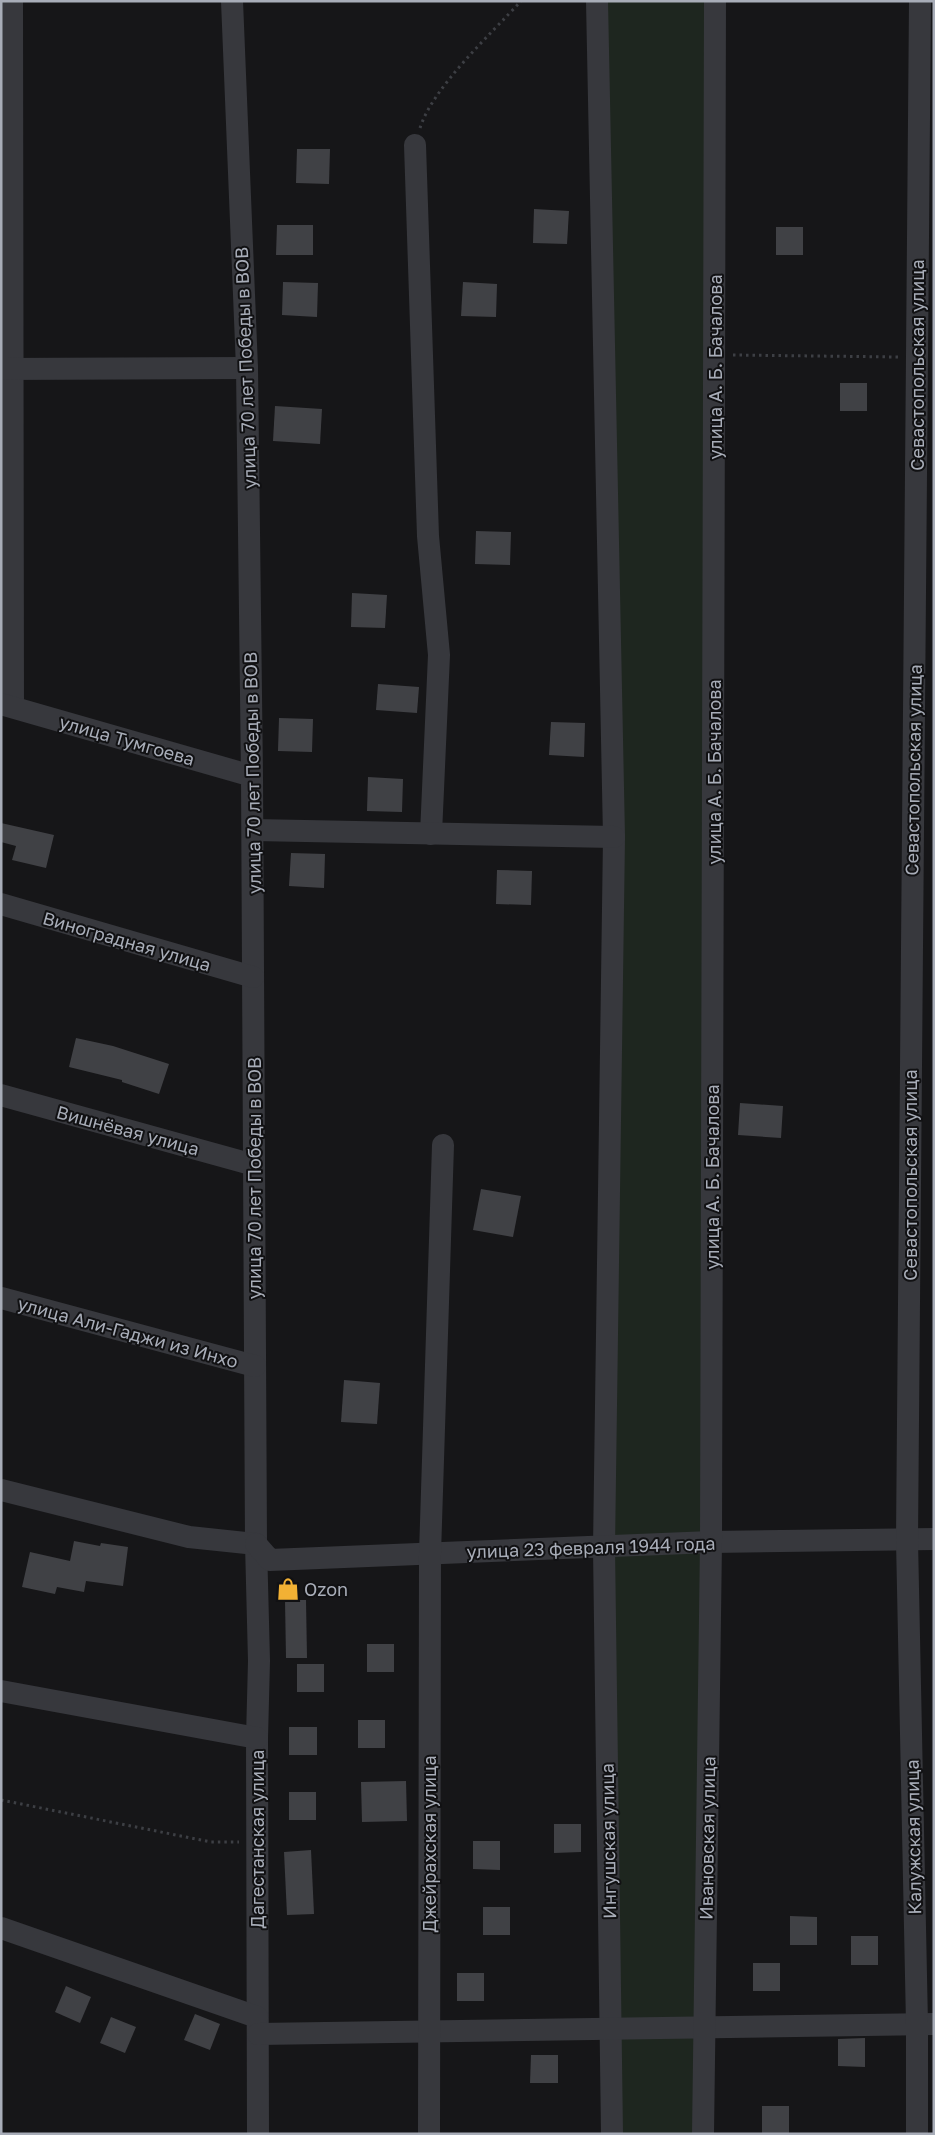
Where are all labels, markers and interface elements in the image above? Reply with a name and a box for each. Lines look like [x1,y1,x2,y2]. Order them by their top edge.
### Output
street label: улица 70 лет Победы в ВОВ [230,247,260,489]
street label: Севастопольская улица [906,259,928,471]
street label: улица А. Б. Бачалова [704,274,726,460]
street label: улица 70 лет Победы в ВОВ [239,652,265,894]
street label: Севастопольская улица [900,664,926,876]
street label: улица А. Б. Бачалова [703,679,725,865]
street label: улица Тумгоева [57,710,197,770]
street label: Виноградная улица [40,906,214,976]
street label: улица 70 лет Победы в ВОВ [243,1057,265,1299]
street label: Севастопольская улица [899,1069,921,1281]
street label: улица А. Б. Бачалова [701,1084,723,1270]
street label: Вишнёвая улица [54,1100,202,1160]
street label: улица Али-Гаджи из Инхо [15,1292,241,1372]
street label: улица 23 февраля 1944 года [466,1532,716,1562]
shop icon: Ozon [275,1576,301,1602]
place label: Ozon [304,1578,348,1600]
street label: Дагестанская улица [246,1750,268,1928]
street label: Джейрахская улица [418,1755,440,1933]
street label: Ивановская улица [695,1756,719,1920]
street label: Калужская улица [901,1759,925,1915]
street label: Ингушская улица [596,1763,620,1919]

